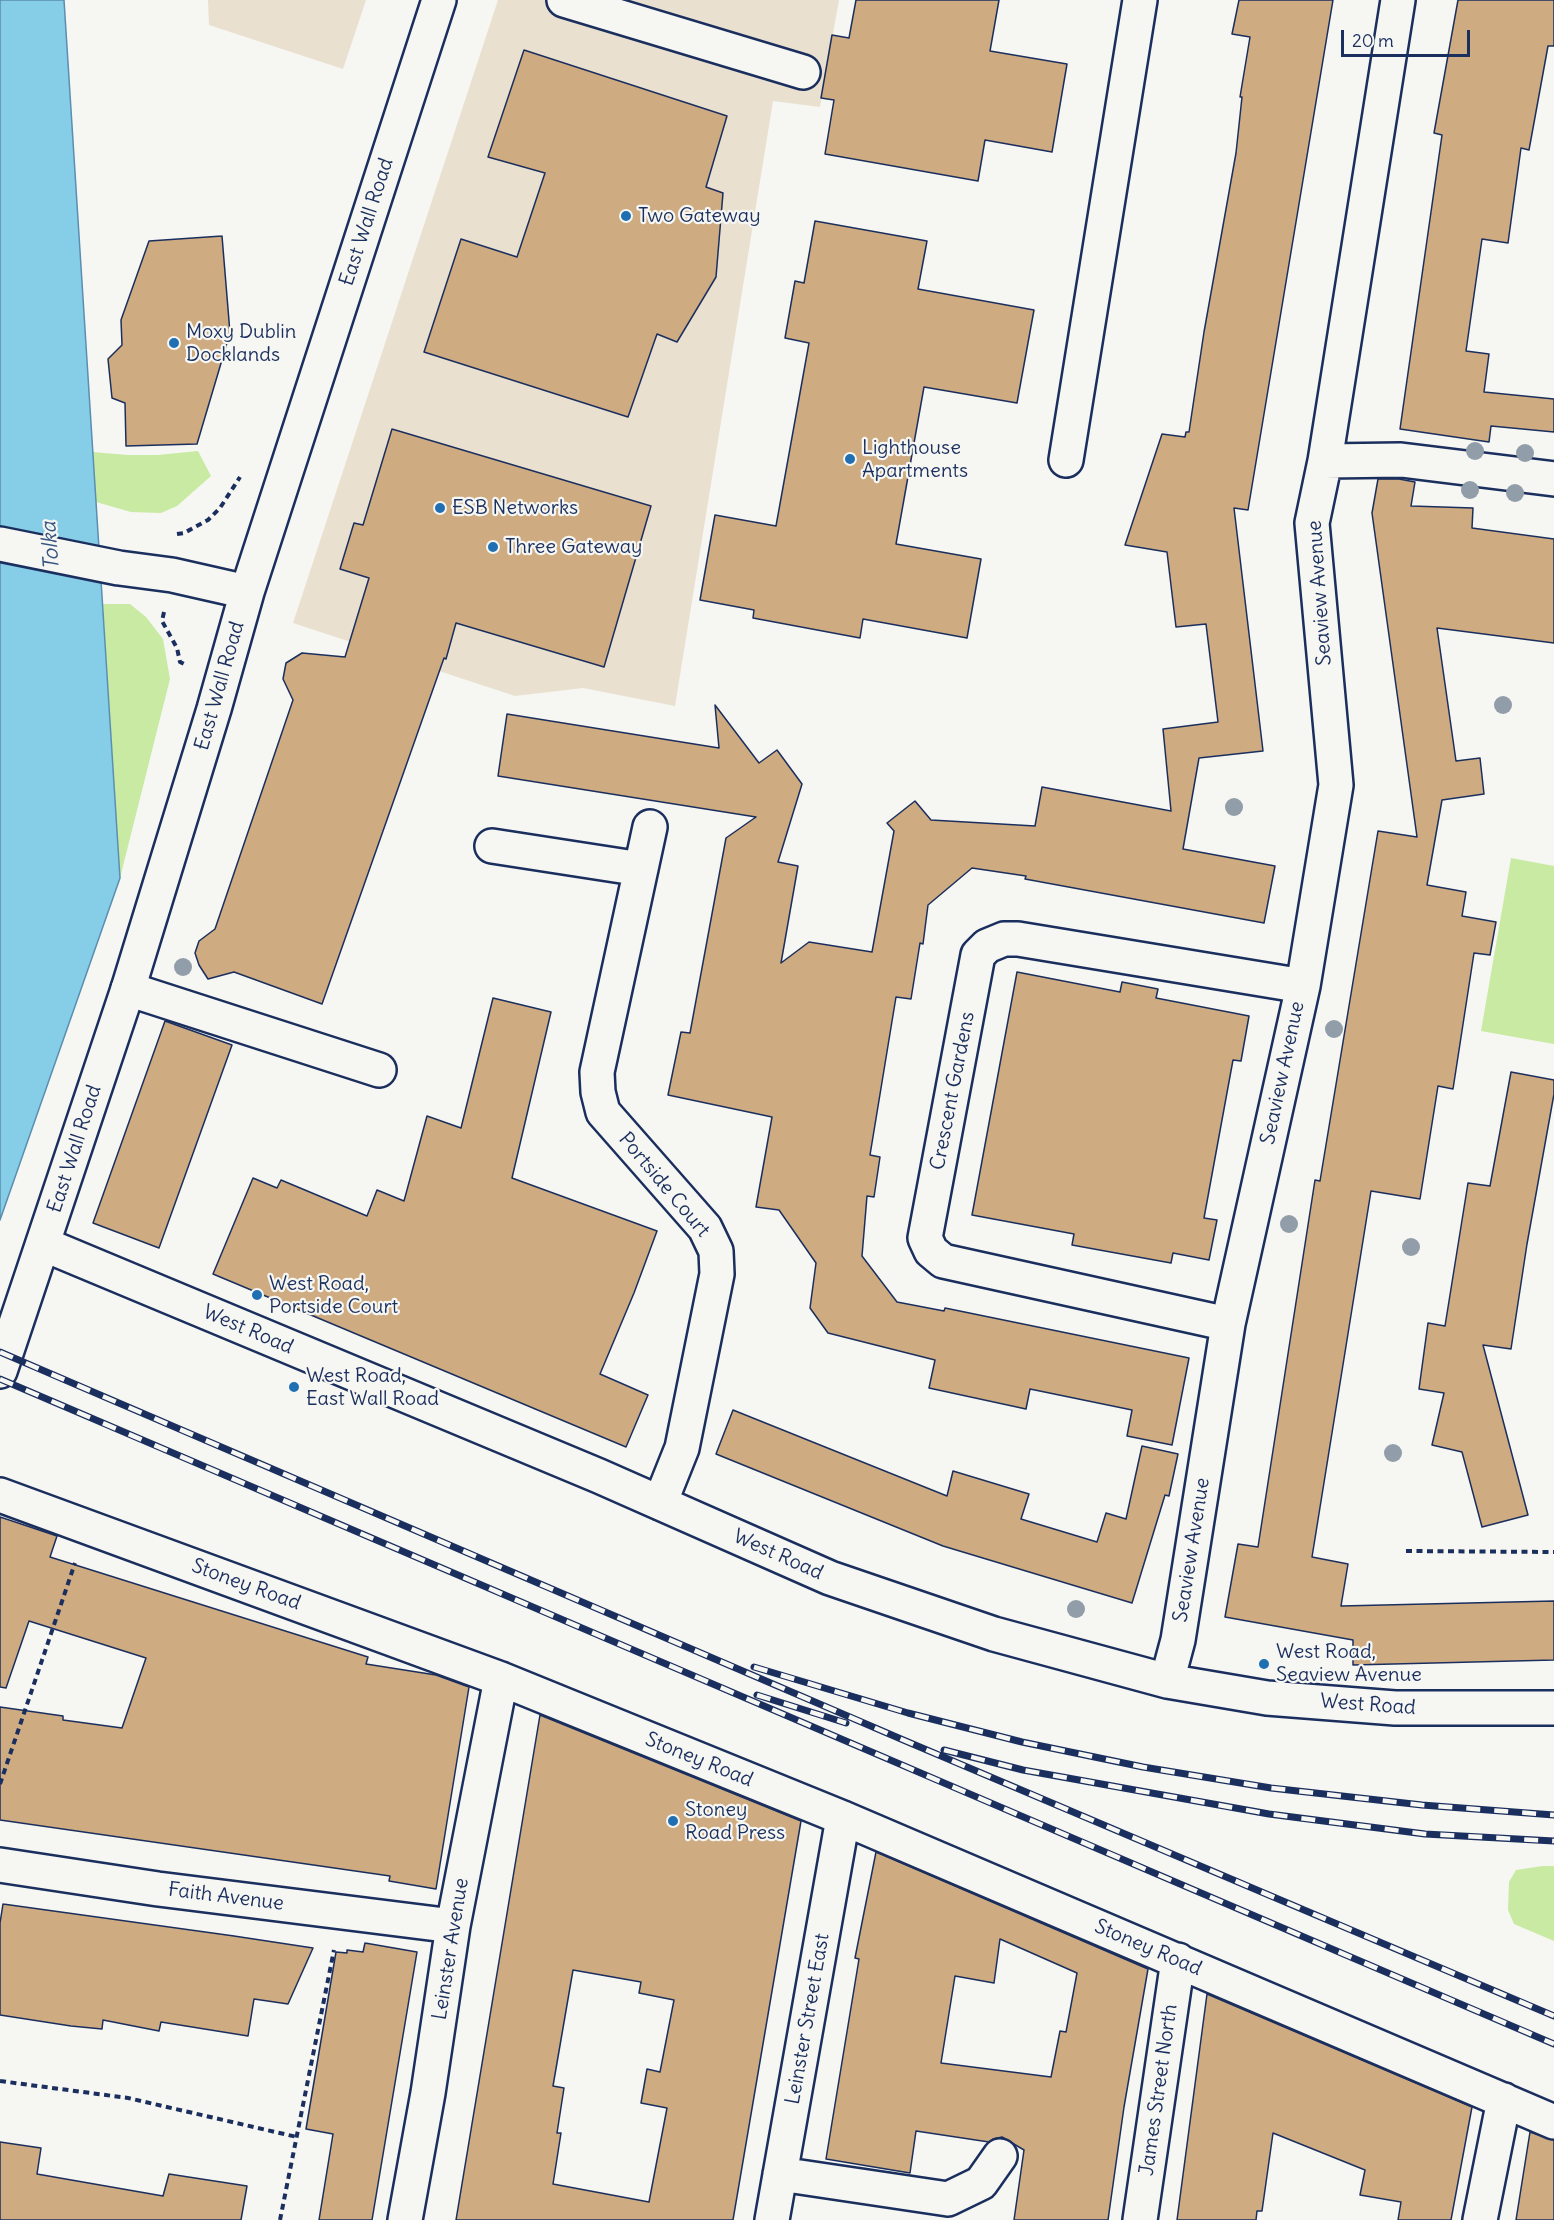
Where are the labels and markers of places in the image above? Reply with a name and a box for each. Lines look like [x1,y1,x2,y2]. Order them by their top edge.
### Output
place label: Two Gateway [638,204,760,228]
marker: Two Gateway [619,209,633,223]
place label: Moxy Dublin Docklands [186,320,296,367]
marker: Moxy Dublin Docklands [167,336,181,350]
place label: Lighthouse Apartments [862,436,968,483]
marker: Lighthouse Apartments [843,452,857,466]
place label: ESB Networks [452,496,578,520]
marker: ESB Networks [433,501,447,515]
place label: Three Gateway [505,535,642,559]
marker: Three Gateway [486,540,500,554]
place label: West Road, Portside Court [269,1272,398,1319]
marker: West Road, Portside Court [250,1288,264,1302]
place label: West Road, East Wall Road [306,1364,439,1411]
marker: West Road, East Wall Road [287,1380,301,1394]
place label: West Road, Seaview Avenue [1276,1640,1422,1687]
marker: West Road, Seaview Avenue [1257,1657,1271,1671]
place label: Stoney Road Press [685,1798,785,1845]
marker: Stoney Road Press [666,1814,680,1828]

